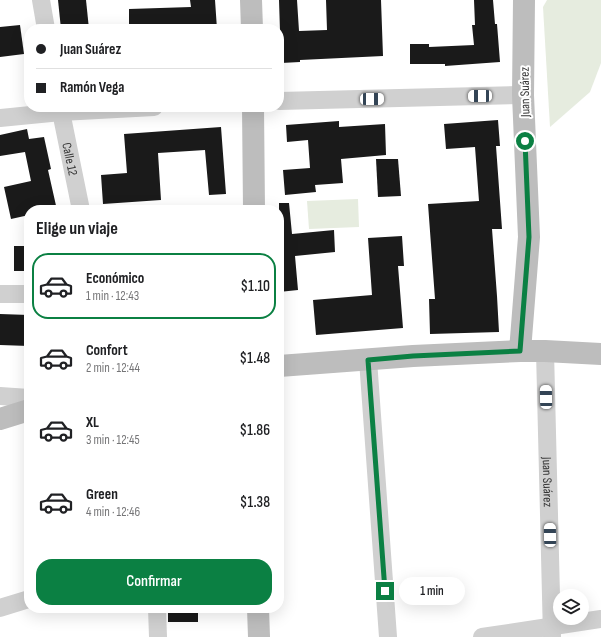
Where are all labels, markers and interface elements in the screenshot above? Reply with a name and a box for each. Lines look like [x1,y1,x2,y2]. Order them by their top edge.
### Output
text: Juan Suárez [60,40,121,59]
street label: Juan Suárez [517,66,533,118]
text: Ramón Vega [60,78,124,97]
car [468,90,492,102]
car [360,93,384,105]
route start [516,132,534,150]
street label: Calle 12 [58,141,81,177]
text: Elige un viaje [36,218,118,239]
icon: car [38,268,74,304]
text: Económico [86,269,144,288]
text: $1.10 [241,277,270,296]
text: 1 min · 12:43 [86,288,139,304]
icon: car [38,340,74,376]
text: Confort [86,341,128,360]
text: $1.48 [240,349,270,368]
text: 2 min · 12:44 [86,360,140,376]
car [540,385,552,409]
icon: car [38,412,74,448]
text: XL [86,413,99,432]
text: $1.86 [240,421,270,440]
text: 3 min · 12:45 [86,432,140,448]
street label: Juan Suárez [539,456,556,508]
icon: car [38,484,74,520]
text: Green [86,485,118,504]
text: $1.38 [240,493,270,512]
text: 4 min · 12:46 [86,504,140,520]
car [544,523,556,547]
button: Confirmar [36,559,272,605]
callout: 1 min [399,577,465,605]
route end [376,582,394,600]
text: 1 min [420,583,444,599]
map controls [553,589,589,625]
button: layers [553,589,589,625]

